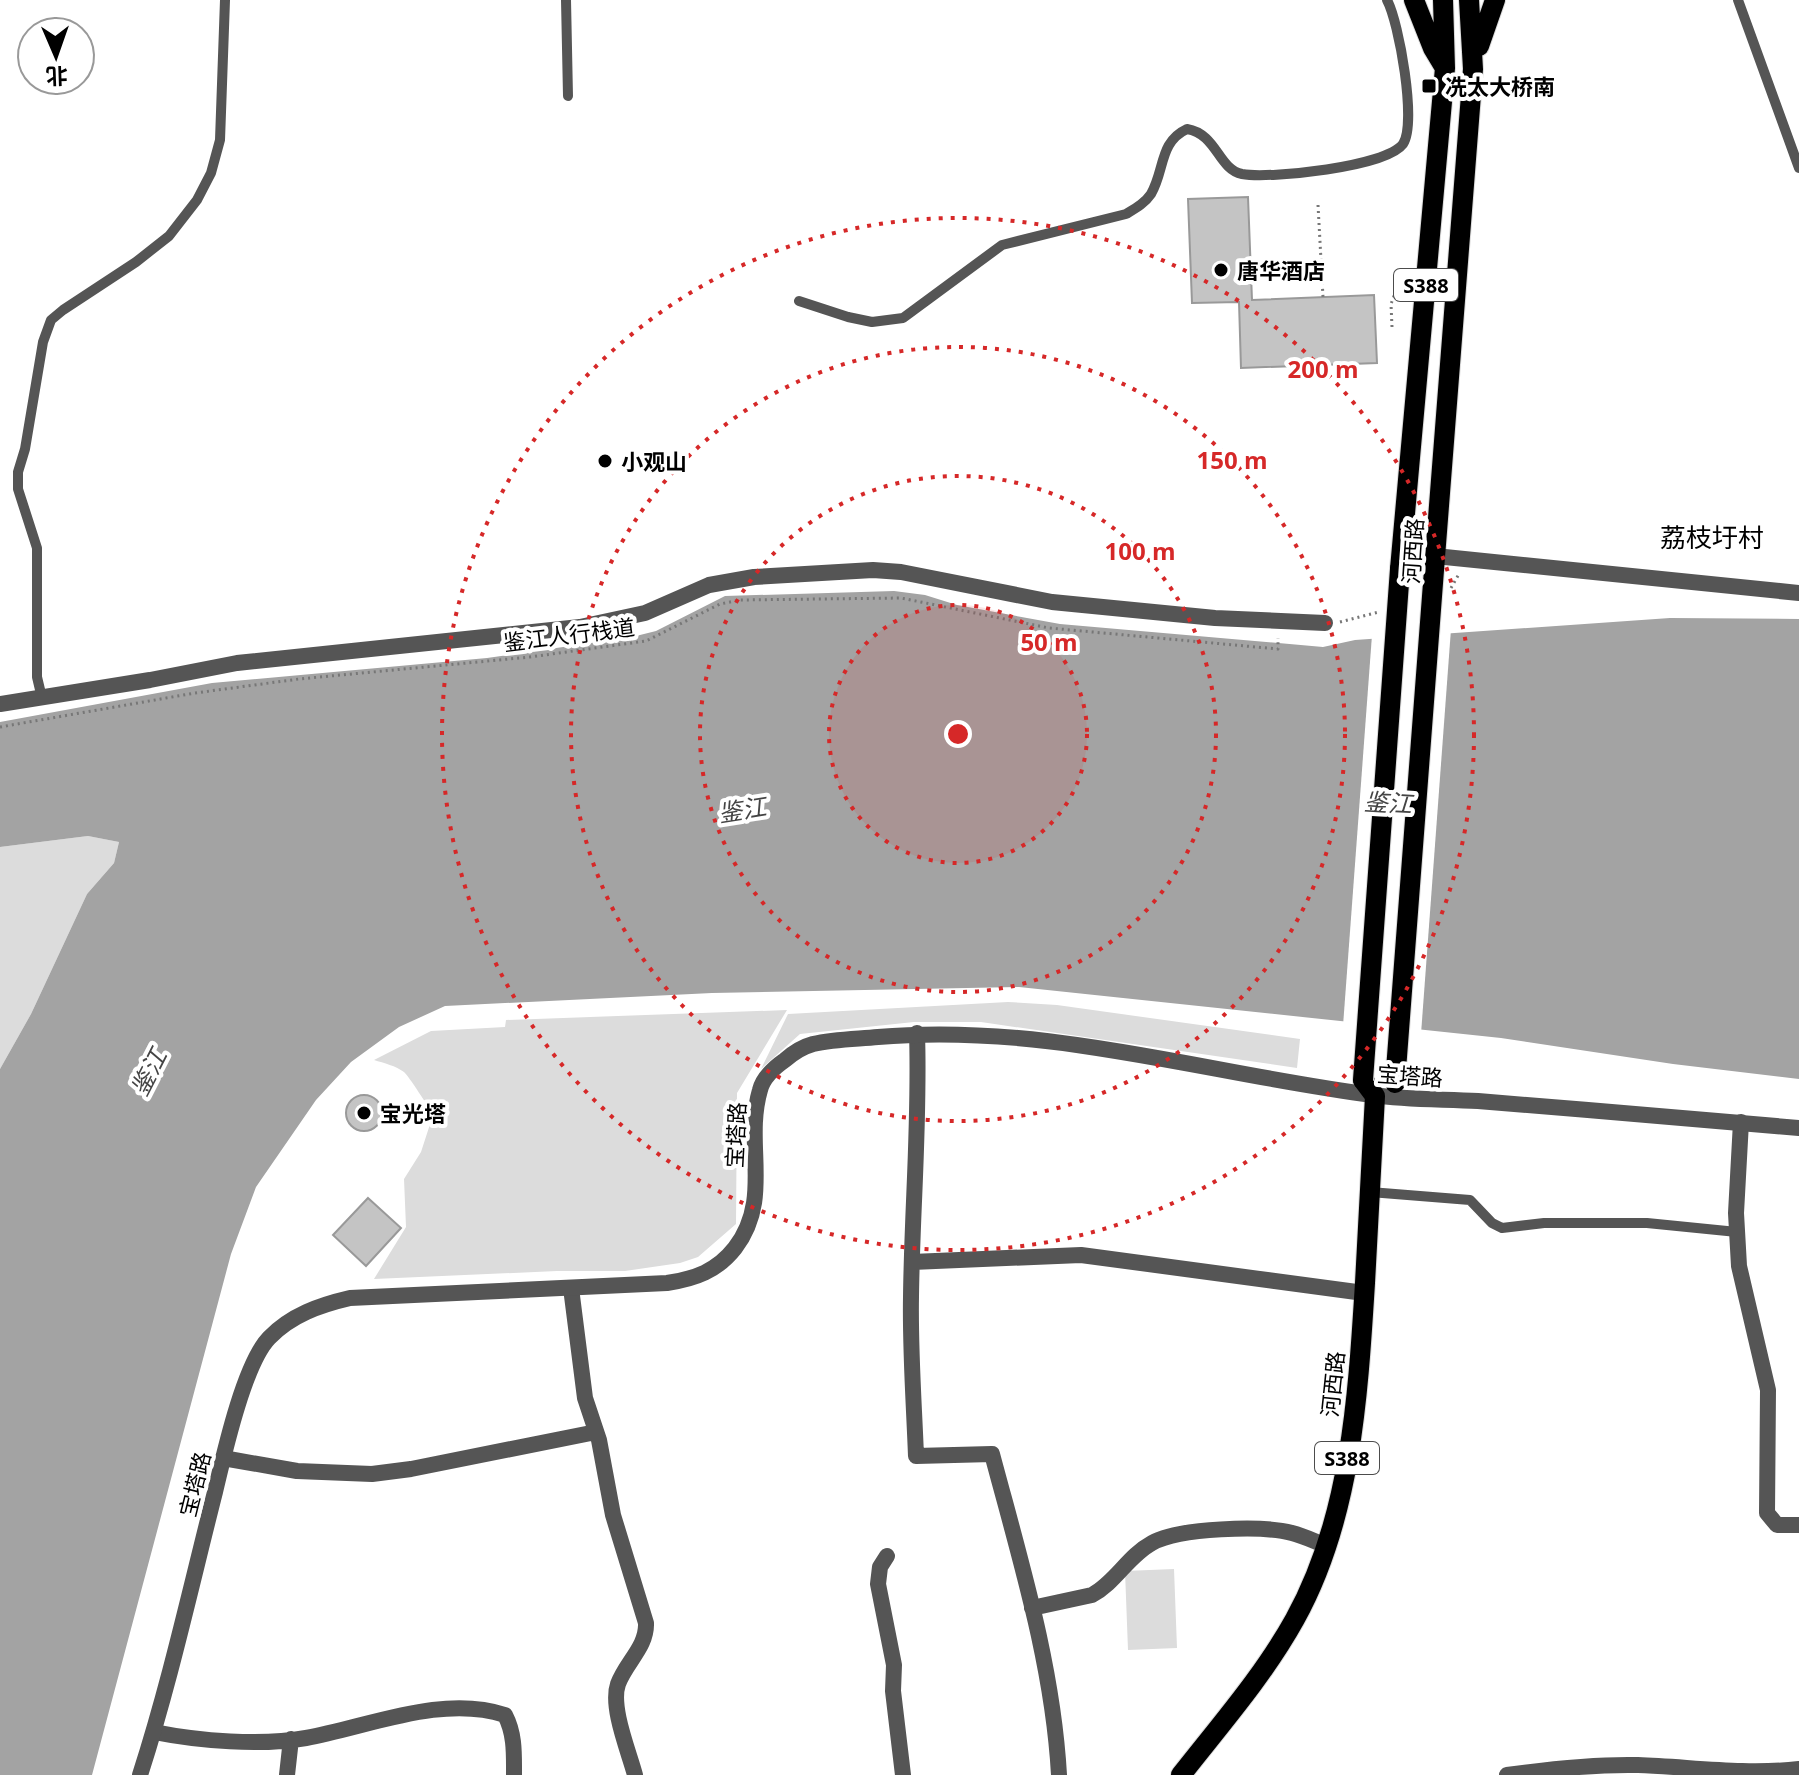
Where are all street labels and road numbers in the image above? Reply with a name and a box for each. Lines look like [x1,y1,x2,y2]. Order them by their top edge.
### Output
road number: S388 [1394,269,1458,301]
street label: 河西路 [1395,517,1429,585]
street label: 鉴江人行栈道 [502,611,636,657]
street label: 宝塔路 [1376,1058,1444,1092]
street label: 宝塔路 [718,1101,752,1169]
street label: 河西路 [1314,1350,1350,1418]
road number: S388 [1315,1442,1379,1474]
street label: 宝塔路 [171,1448,217,1520]

